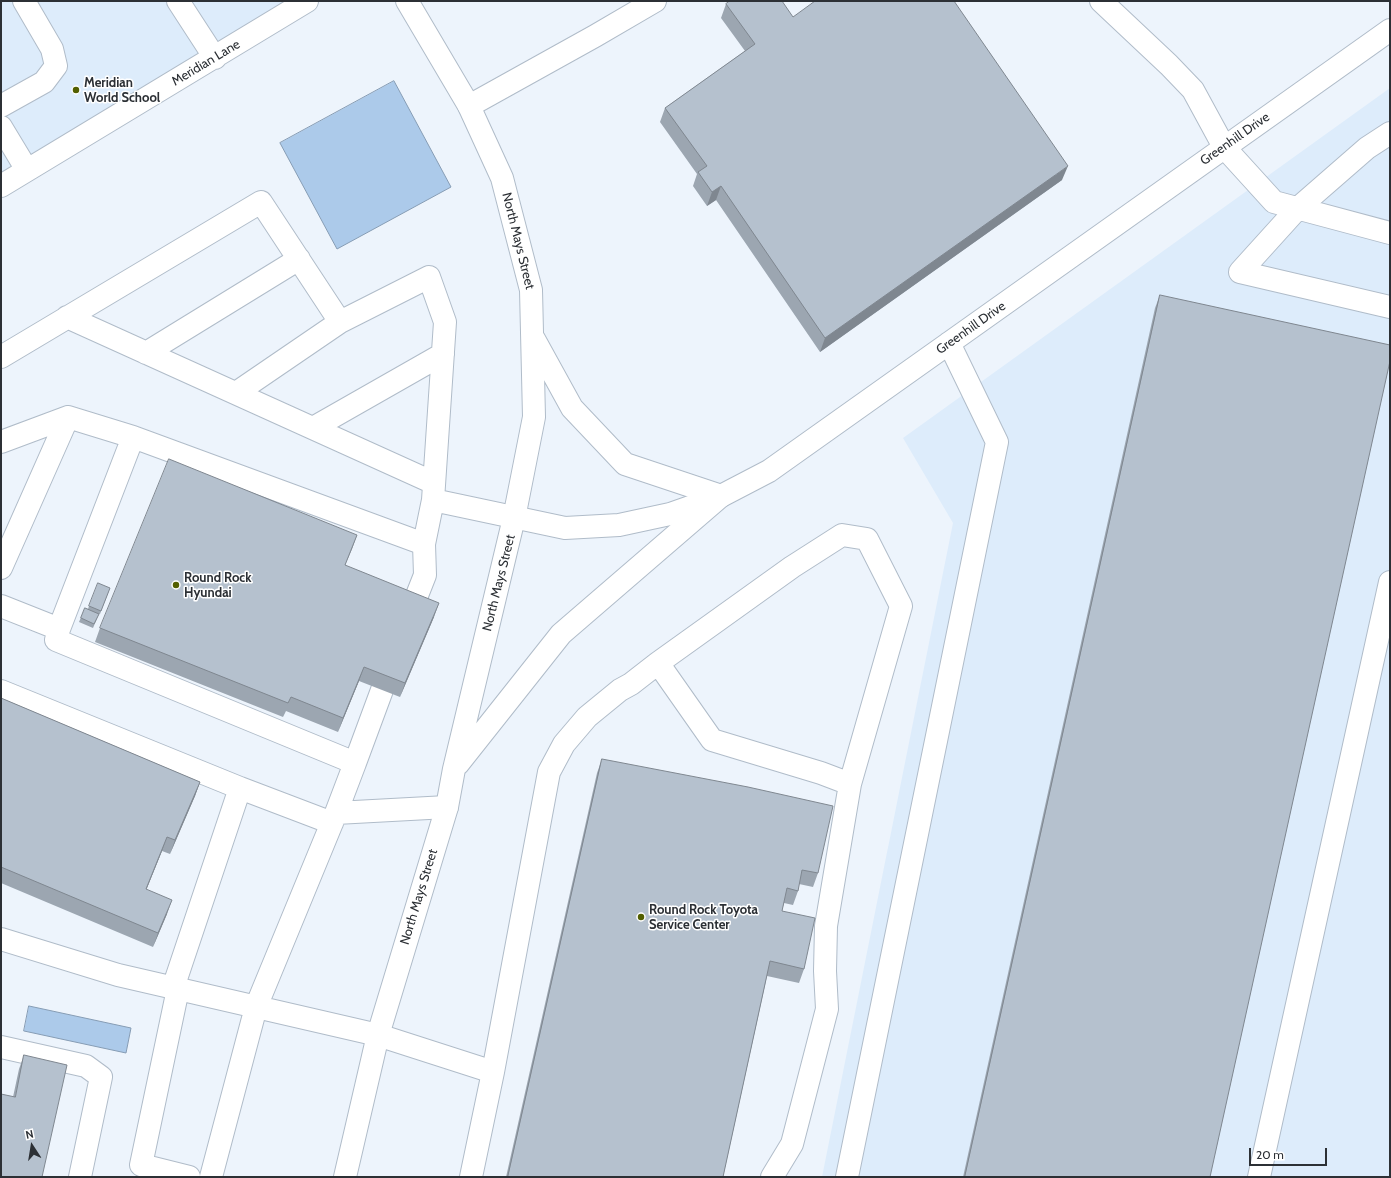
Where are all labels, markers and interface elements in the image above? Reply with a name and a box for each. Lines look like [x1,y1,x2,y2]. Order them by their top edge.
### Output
street label: Meridian Lane [169,36,243,90]
place label: Meridian World School [84,75,160,106]
marker: Meridian World School [71,85,81,95]
street label: Greenhill Drive [1197,109,1273,169]
street label: North Mays Street [498,191,538,291]
street label: Greenhill Drive [933,298,1009,358]
street label: North Mays Street [479,533,519,633]
place label: Round Rock Hyundai [184,570,252,601]
marker: Round Rock Hyundai [171,580,181,590]
street label: North Mays Street [397,847,441,947]
place label: Round Rock Toyota Service Center [649,902,758,933]
marker: Round Rock Toyota Service Center [636,912,646,922]
north arrow [12,1126,52,1166]
text: N [24,1127,35,1142]
scale bar [1251,1140,1329,1166]
text: 20 m [1256,1147,1284,1162]

